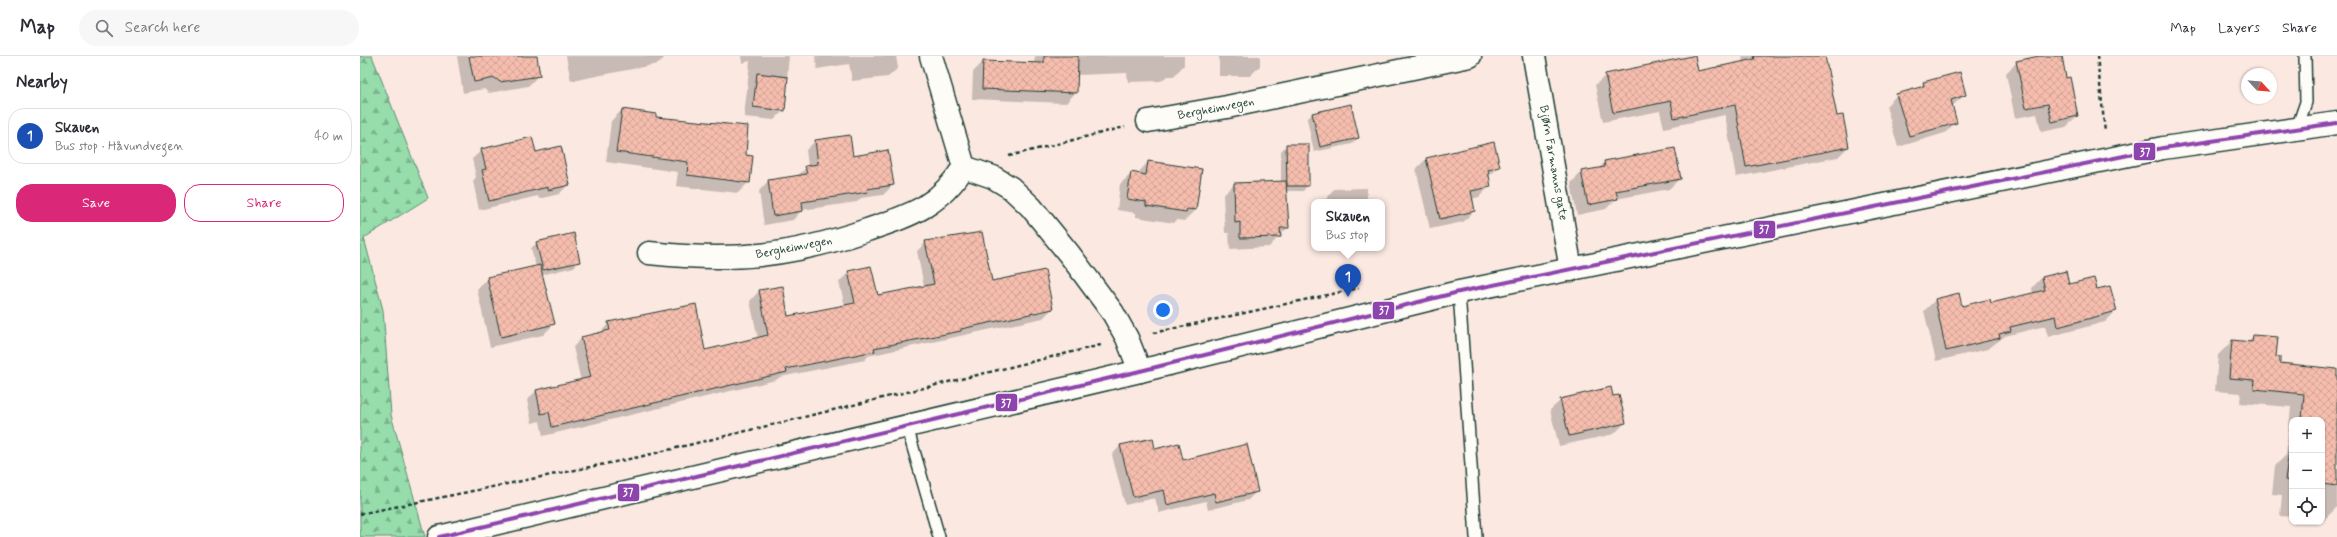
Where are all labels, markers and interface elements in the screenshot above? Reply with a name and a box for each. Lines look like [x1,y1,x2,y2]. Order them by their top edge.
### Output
search box [79,10,359,46]
text: Map [20,15,55,40]
icon: search [93,17,115,39]
text: Search here [125,18,200,38]
text: Map [2170,19,2196,37]
text: Layers [2218,19,2260,37]
text: Share [2282,19,2317,37]
north arrow [2241,68,2277,104]
text: Nearby [16,71,68,93]
street label: Bergheimvegen [1176,94,1256,124]
street label: Bjørn Farmanns gate [1535,104,1571,222]
text: Skauen [55,118,99,138]
text: 1 [27,128,33,145]
text: 40 m [314,128,343,145]
text: Bus stop · Håvundvegen [55,138,184,155]
line badge: 37 [2133,142,2156,161]
text: 37 [2140,146,2151,160]
button: Save [16,184,176,222]
button: Share [184,184,344,222]
popup [1311,199,1385,251]
text: Skauen [1326,207,1370,227]
line badge: 37 [1753,220,1776,239]
text: 37 [1759,223,1770,237]
text: Bus stop [1326,227,1369,244]
street label: Bergheimvegen [754,233,834,263]
pin: 1 [1335,264,1361,297]
your location [1153,300,1173,320]
line badge: 37 [1372,301,1395,320]
text: 37 [1379,304,1390,318]
line badge: 37 [995,393,1018,412]
text: 37 [1001,397,1012,411]
map controls [2289,417,2325,525]
button: + [2289,417,2325,453]
button: − [2289,453,2325,489]
line badge: 37 [617,483,640,502]
text: 37 [623,486,634,500]
button: locate [2289,489,2325,525]

